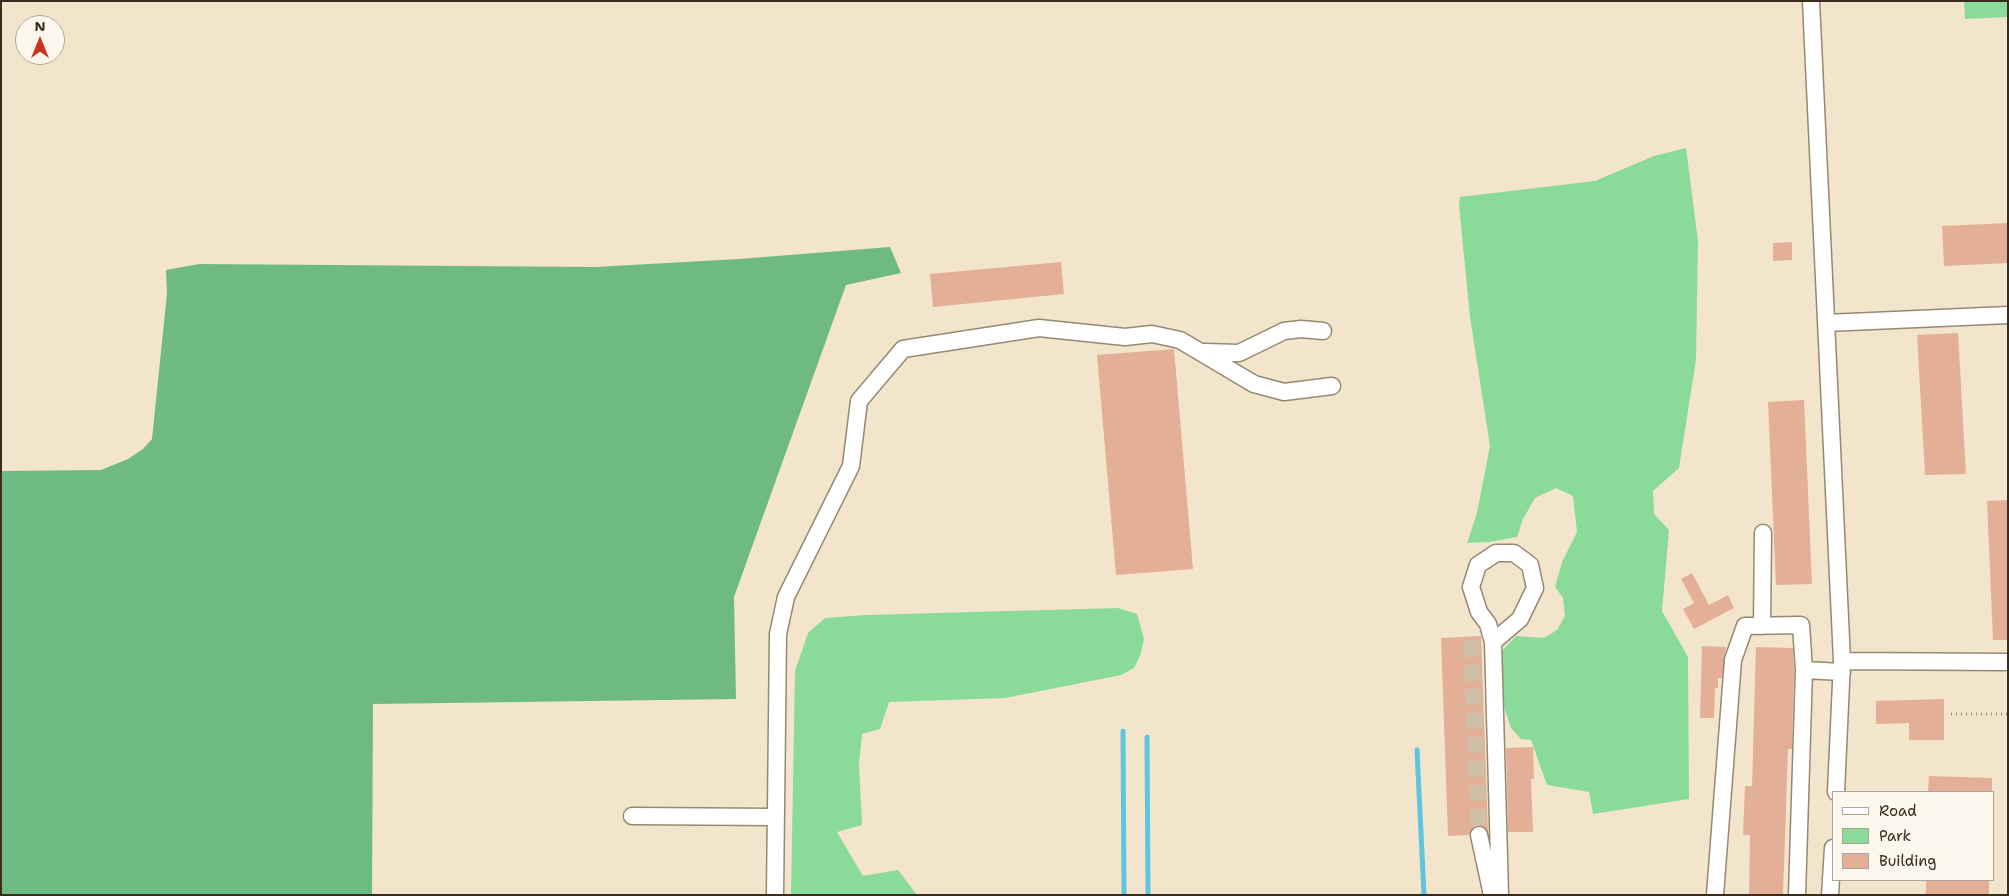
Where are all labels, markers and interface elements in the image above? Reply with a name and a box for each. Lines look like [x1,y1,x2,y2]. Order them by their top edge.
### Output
north arrow [15,15,65,65]
text: N [34,17,46,35]
legend [1832,791,1994,881]
text: Road [1879,801,1917,821]
text: Park [1879,826,1911,846]
text: Building [1879,851,1936,871]

